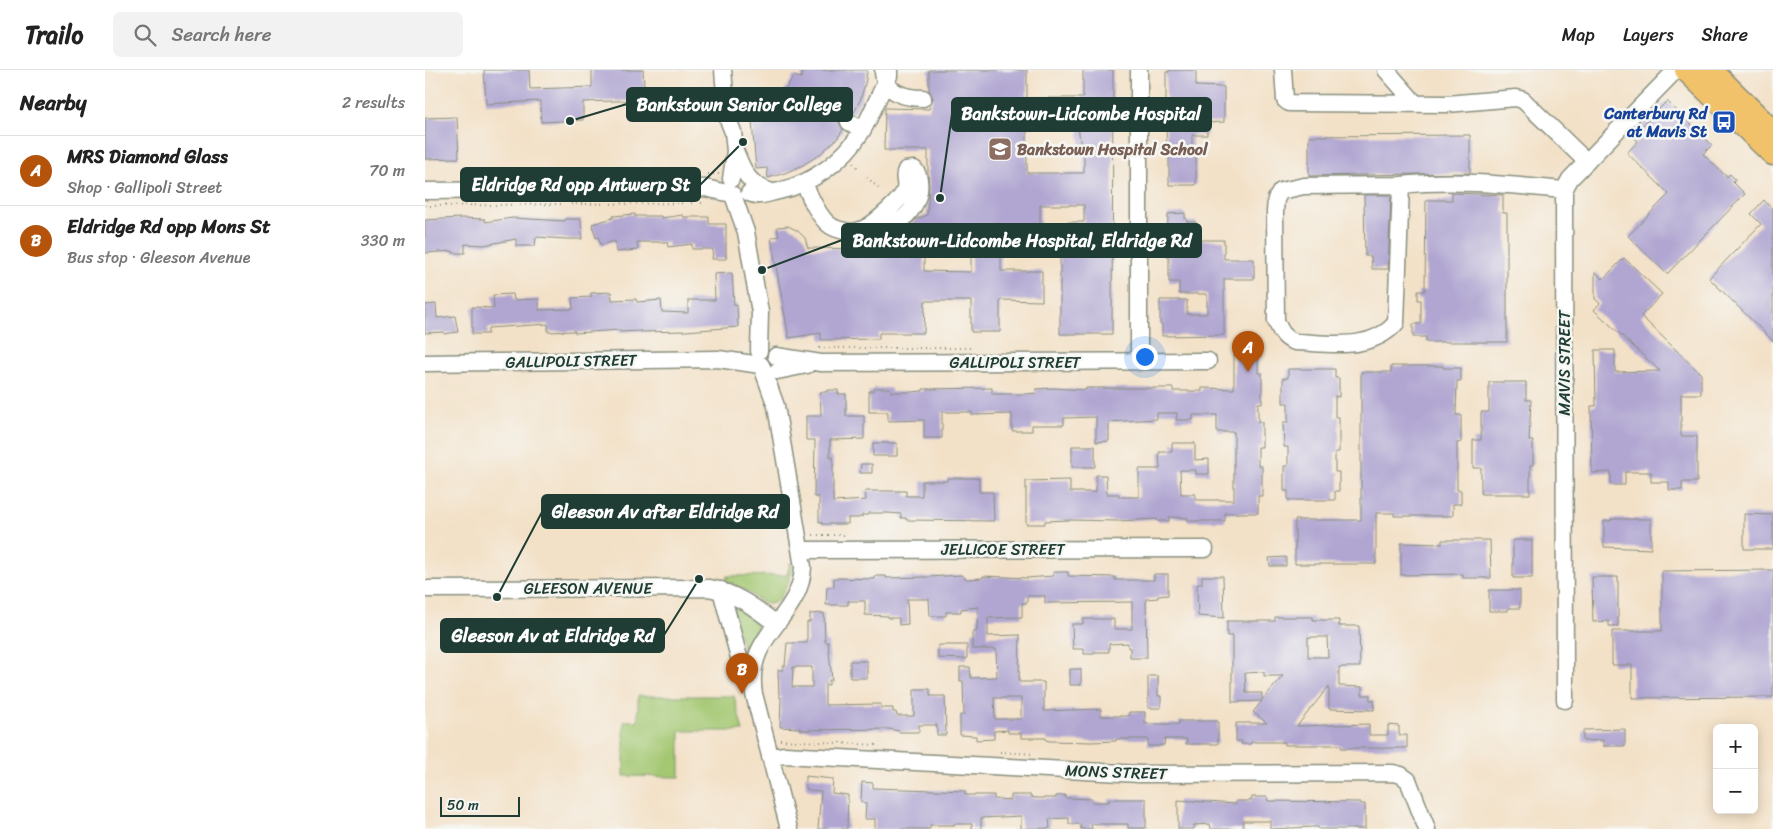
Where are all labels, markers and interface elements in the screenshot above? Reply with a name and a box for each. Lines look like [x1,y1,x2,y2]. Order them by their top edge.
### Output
search box [113,12,463,57]
text: Trailo [25,14,83,56]
text: Search here [171,18,272,51]
text: Map [1562,19,1595,51]
text: Layers [1623,19,1674,51]
text: Share [1702,19,1748,51]
icon: search [131,21,159,49]
text: Nearby [20,84,86,122]
text: 2 results [342,88,405,117]
callout: Bankstown Senior College [627,88,852,121]
text: Bankstown Senior College [637,89,842,121]
callout: Bankstown-Lidcombe Hospital [952,98,1211,131]
text: Bankstown-Lidcombe Hospital [961,98,1202,130]
place label: Canterbury Rd at Mavis St [1603,99,1709,146]
bus stop icon: Canterbury Rd at Mavis St [1711,109,1737,135]
place label: Bankstown Hospital School [1017,135,1209,164]
school or university icon: Bankstown Hospital School [987,136,1013,162]
text: MRS Diamond Glass [67,140,228,173]
text: A [31,156,41,185]
text: 70 m [369,156,405,185]
callout: Eldridge Rd opp Antwerp St [461,168,700,201]
text: Eldridge Rd opp Antwerp St [471,169,691,201]
text: Shop · Gallipoli Street [67,173,222,202]
text: Eldridge Rd opp Mons St [67,210,271,243]
callout: Bankstown-Lidcombe Hospital, Eldridge Rd [842,224,1201,257]
text: Bankstown-Lidcombe Hospital, Eldridge Rd [853,225,1193,257]
text: B [31,226,41,255]
text: 330 m [361,226,405,255]
text: Bus stop · Gleeson Avenue [67,243,250,272]
street label: MAVIS STREET [1550,309,1579,416]
pin: A [1232,331,1264,372]
your location [1132,344,1158,370]
street label: GALLIPOLI STREET [505,345,638,377]
street label: GALLIPOLI STREET [950,348,1082,377]
callout: Gleeson Av after Eldridge Rd [542,495,789,528]
text: Gleeson Av after Eldridge Rd [551,496,780,528]
street label: JELLICOE STREET [940,535,1066,564]
street label: GLEESON AVENUE [524,574,653,603]
callout: Gleeson Av at Eldridge Rd [441,619,664,652]
text: Gleeson Av at Eldridge Rd [451,620,656,652]
pin: B [726,653,758,694]
map controls [1713,724,1758,814]
button: + [1713,724,1758,769]
street label: MONS STREET [1064,756,1169,788]
button: − [1713,769,1758,814]
text: 50 m [447,793,479,818]
scale bar [440,794,520,817]

